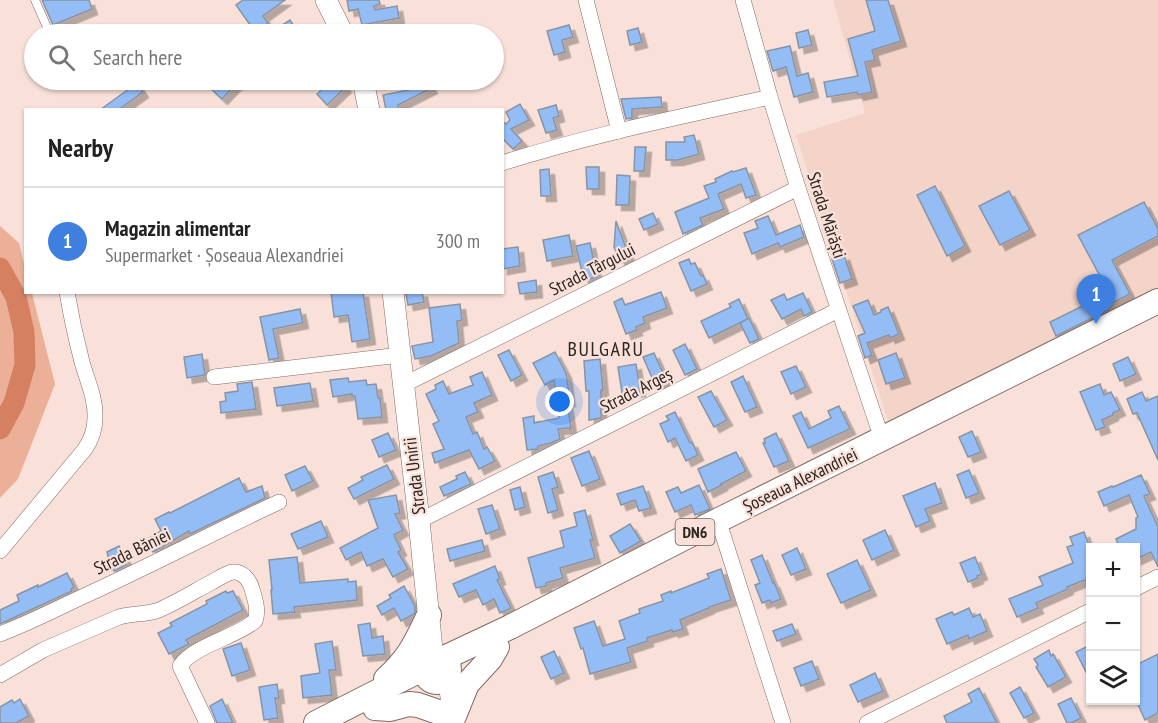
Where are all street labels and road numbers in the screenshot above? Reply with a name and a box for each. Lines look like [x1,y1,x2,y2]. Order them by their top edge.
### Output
street label: Strada Mărăști [802,169,852,261]
street label: Strada Târgului [545,237,639,301]
street label: Strada Argeș [596,362,676,418]
street label: Strada Unirii [398,436,430,516]
street label: Șoseaua Alexandriei [739,442,861,518]
road number: DN6 [676,519,714,545]
street label: Strada Băniei [90,523,174,579]

